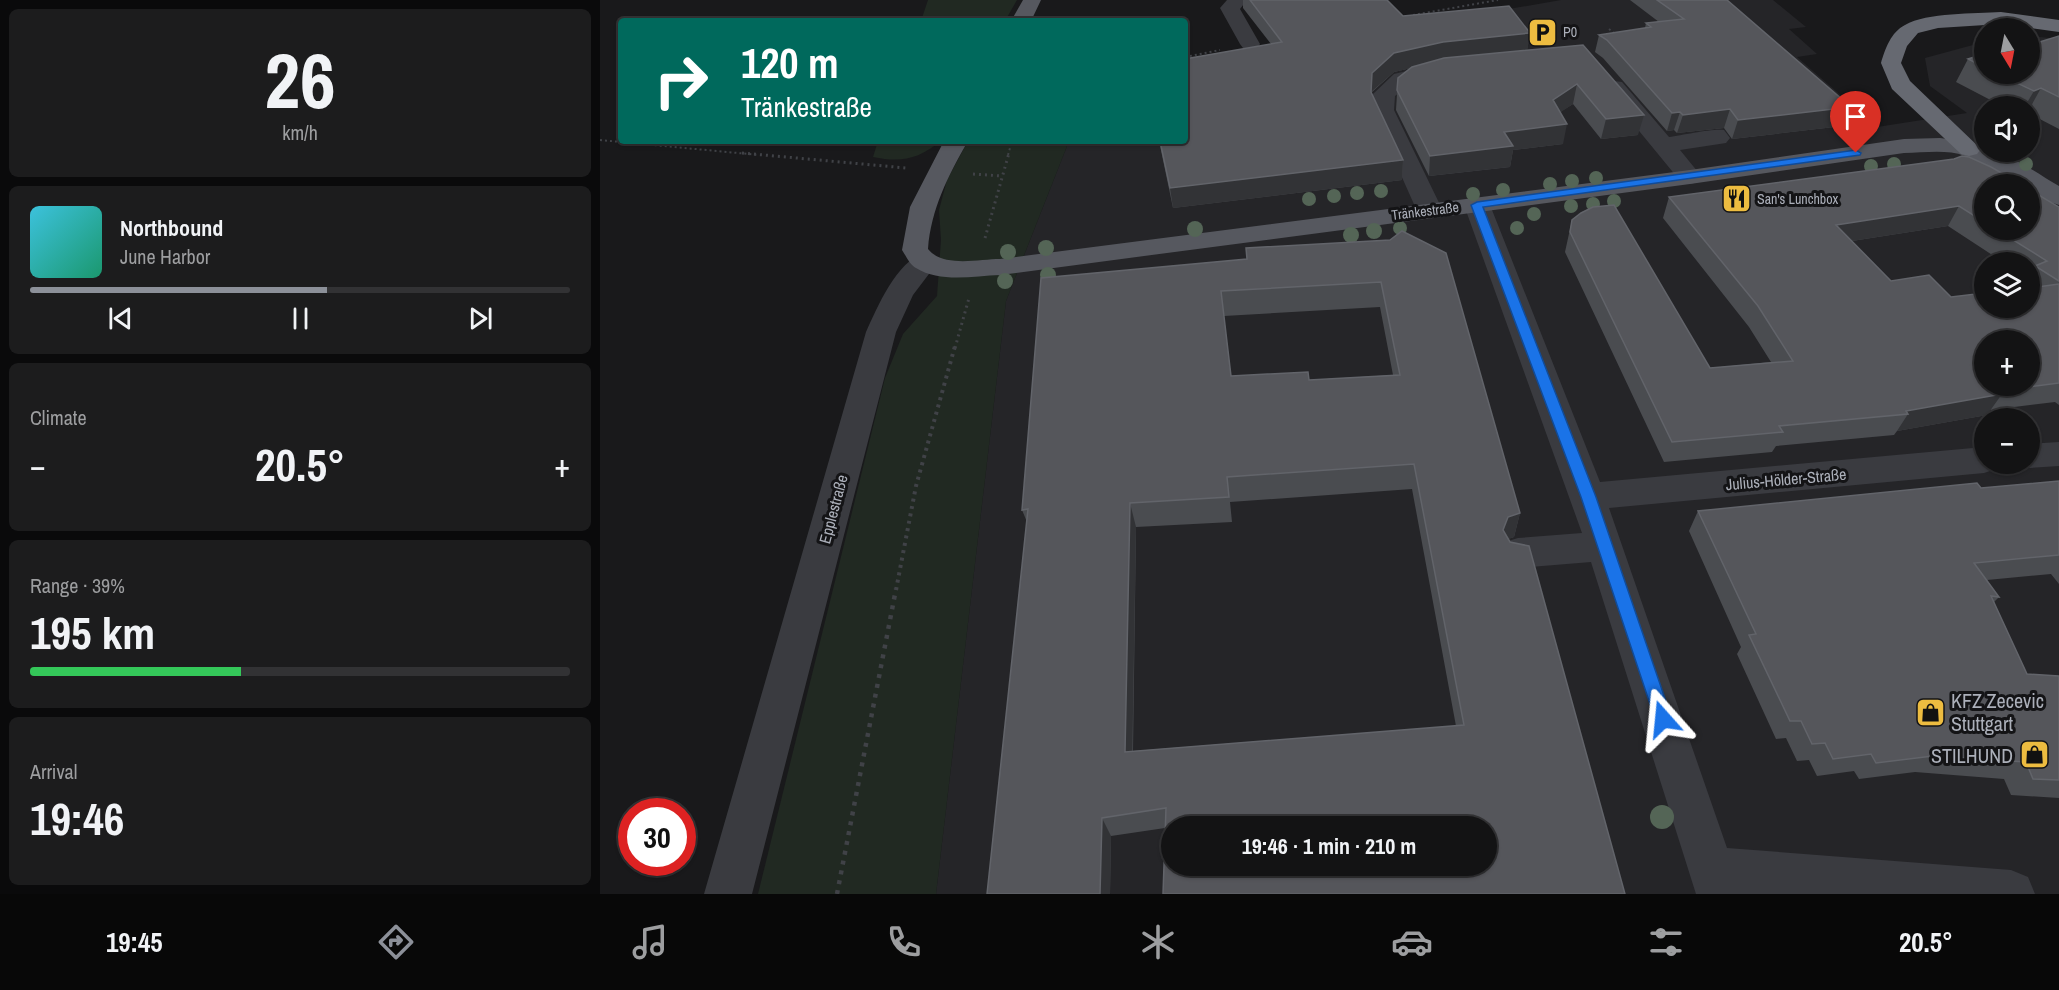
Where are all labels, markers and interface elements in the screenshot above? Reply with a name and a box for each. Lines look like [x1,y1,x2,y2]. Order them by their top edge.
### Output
parking icon: P0 [1526,16,1558,48]
north arrow [1974,18,2040,84]
map controls [1974,18,2040,474]
place label: P0 [1563,23,1577,41]
text: 26 [264,27,336,132]
text: 120 m [741,35,839,91]
icon: right [642,42,720,120]
text: Tränkestraße [741,89,872,125]
pin [1830,91,1881,153]
button: sound [1974,96,2040,162]
icon: arrive [1839,100,1872,133]
text: km/h [282,119,318,146]
button: search [1974,174,2040,240]
restaurant icon: San's Lunchbox [1720,183,1752,215]
place label: San's Lunchbox [1757,190,1839,208]
street label: Tränkestraße [1390,198,1460,224]
text: Northbound [120,213,223,243]
text: June Harbor [120,243,210,270]
button: layers [1974,252,2040,318]
icon: previous [104,302,137,335]
icon: pause [284,302,317,335]
icon: next [464,302,497,335]
button: + [1974,330,2040,396]
text: Climate [30,404,87,431]
button: − [1974,408,2040,474]
text: 20.5° [255,434,345,495]
text: − [30,443,46,487]
text: + [554,443,570,487]
street label: Julius-Hölder-Straße [1725,463,1847,495]
street label: Epplestraße [813,472,853,546]
text: Range · 39% [30,572,125,599]
text: 195 km [30,602,155,663]
position arrow [1631,687,1695,751]
place label: KFZ Zecevic Stuttgart [1951,687,2044,737]
shop icon: KFZ Zecevic Stuttgart [1914,696,1946,728]
shop icon: STILHUND [2018,739,2050,771]
place label: STILHUND [1931,742,2013,769]
text: Arrival [30,758,77,785]
text: 19:46 [30,788,124,849]
speed limit sign: 30 [618,798,696,876]
text: 19:46 · 1 min · 210 m [1242,831,1416,861]
icon: directions [375,921,417,963]
icon: music [629,921,671,963]
icon: phone [883,921,925,963]
icon: climate [1137,921,1179,963]
icon: car [1391,921,1433,963]
icon: filters [1645,921,1687,963]
text: 19:45 [106,924,163,960]
text: 20.5° [1899,924,1953,960]

